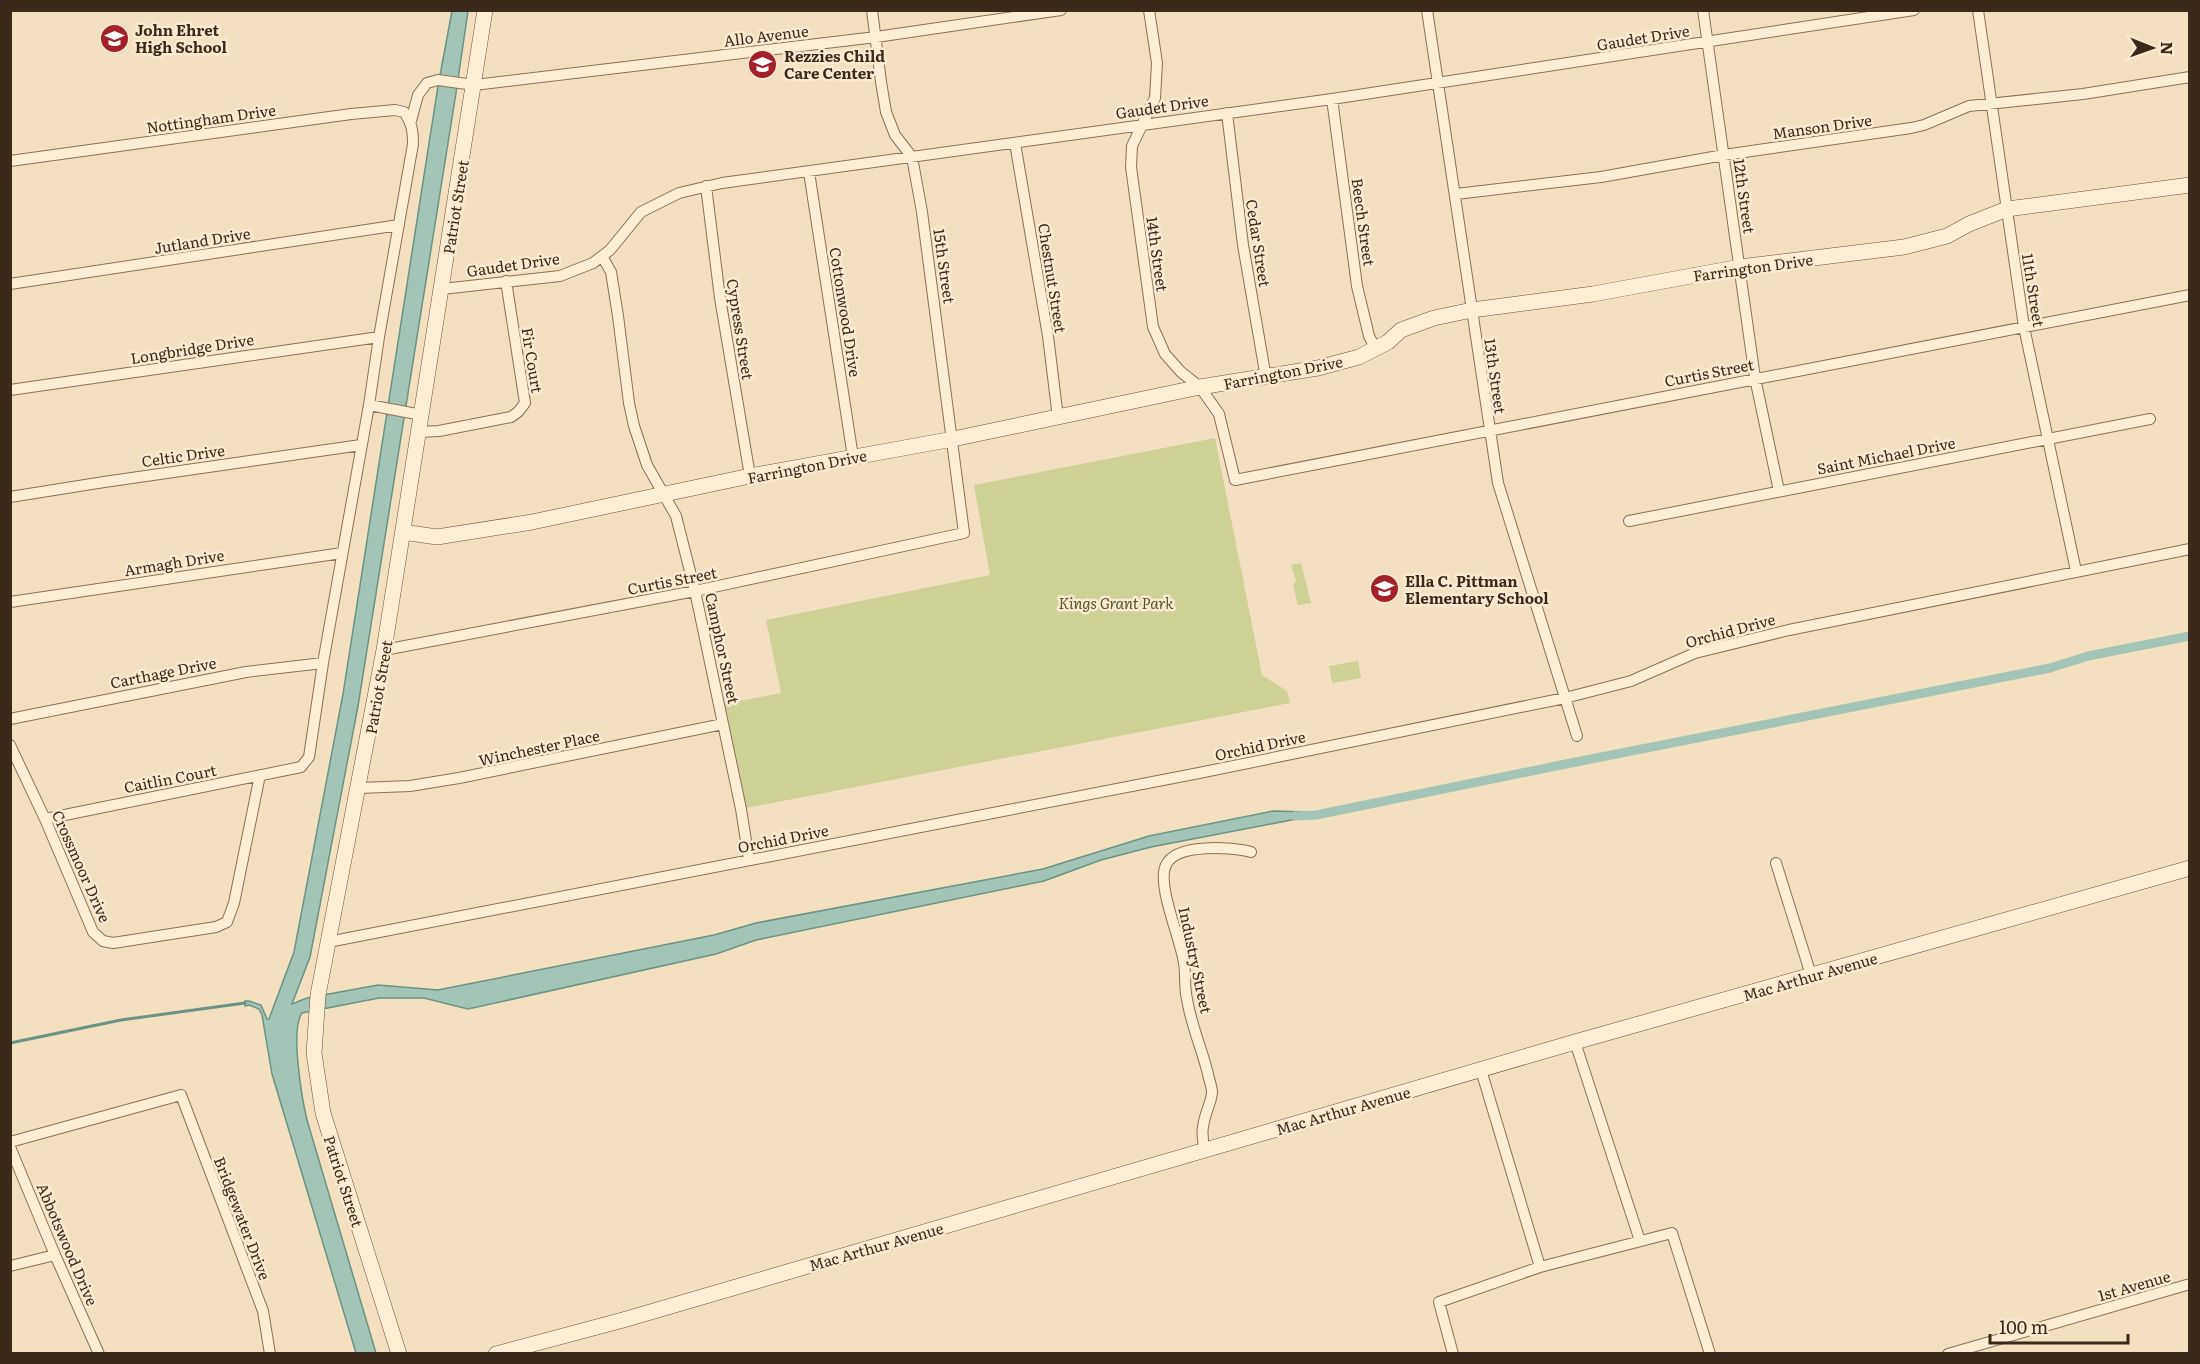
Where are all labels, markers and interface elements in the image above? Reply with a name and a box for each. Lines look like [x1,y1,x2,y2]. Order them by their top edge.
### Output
place label: John Ehret High School [135,18,228,58]
street label: Allo Avenue [722,18,810,52]
street label: Gaudet Drive [1595,18,1691,56]
north arrow [2122,18,2182,78]
school or university icon: John Ehret High School [98,22,130,54]
text: N [2156,41,2180,55]
place label: Rezzies Child Care Center [784,44,885,84]
school or university icon: Rezzies Child Care Center [747,48,779,80]
street label: Gaudet Drive [1114,88,1210,124]
street label: Nottingham Drive [145,98,277,138]
street label: Manson Drive [1771,108,1873,144]
street label: 12th Street [1728,157,1762,235]
street label: Patriot Street [436,158,474,256]
street label: Beech Street [1346,176,1382,268]
street label: Cedar Street [1241,198,1277,288]
street label: 14th Street [1141,215,1175,293]
street label: Jutland Drive [152,221,252,259]
street label: Chestnut Street [1033,222,1073,334]
street label: 15th Street [928,227,962,305]
street label: Gaudet Drive [465,246,561,282]
street label: Cottonwood Drive [824,246,868,379]
street label: Farrington Drive [1691,247,1815,287]
street label: 11th Street [2017,252,2051,328]
street label: Cypress Street [722,277,760,381]
street label: Fir Court [516,326,550,394]
street label: Longbridge Drive [129,327,256,369]
street label: 13th Street [1479,337,1513,415]
street label: Farrington Drive [1221,349,1345,395]
street label: Curtis Street [1662,352,1756,392]
street label: Saint Michael Drive [1815,430,1957,480]
street label: Celtic Drive [140,438,226,472]
street label: Farrington Drive [745,443,869,489]
street label: Armagh Drive [122,543,226,581]
street label: Curtis Street [625,560,719,600]
place label: Ella C. Pittman Elementary School [1405,569,1549,609]
school or university icon: Ella C. Pittman Elementary School [1368,573,1400,605]
street label: Camphor Street [700,590,746,706]
park label: Kings Grant Park [1059,591,1174,614]
street label: Orchid Drive [1682,607,1778,653]
street label: Patriot Street [358,638,398,736]
street label: Carthage Drive [108,650,218,694]
street label: Winchester Place [476,723,602,771]
street label: Orchid Drive [1212,724,1308,766]
street label: Caitlin Court [122,758,218,798]
street label: Crossmoor Drive [47,806,117,926]
street label: Orchid Drive [736,818,831,858]
street label: Industry Street [1173,905,1219,1015]
street label: Mac Arthur Avenue [1740,946,1880,1006]
street label: Mac Arthur Avenue [1273,1080,1413,1140]
street label: Patriot Street [318,1132,370,1230]
street label: Bridgewater Drive [209,1153,277,1283]
street label: Abbotswood Drive [32,1179,104,1309]
street label: Mac Arthur Avenue [806,1216,946,1276]
street label: 1st Avenue [2095,1264,2173,1306]
scale bar [1990,1307,2128,1345]
text: 100 m [1999,1313,2048,1340]

